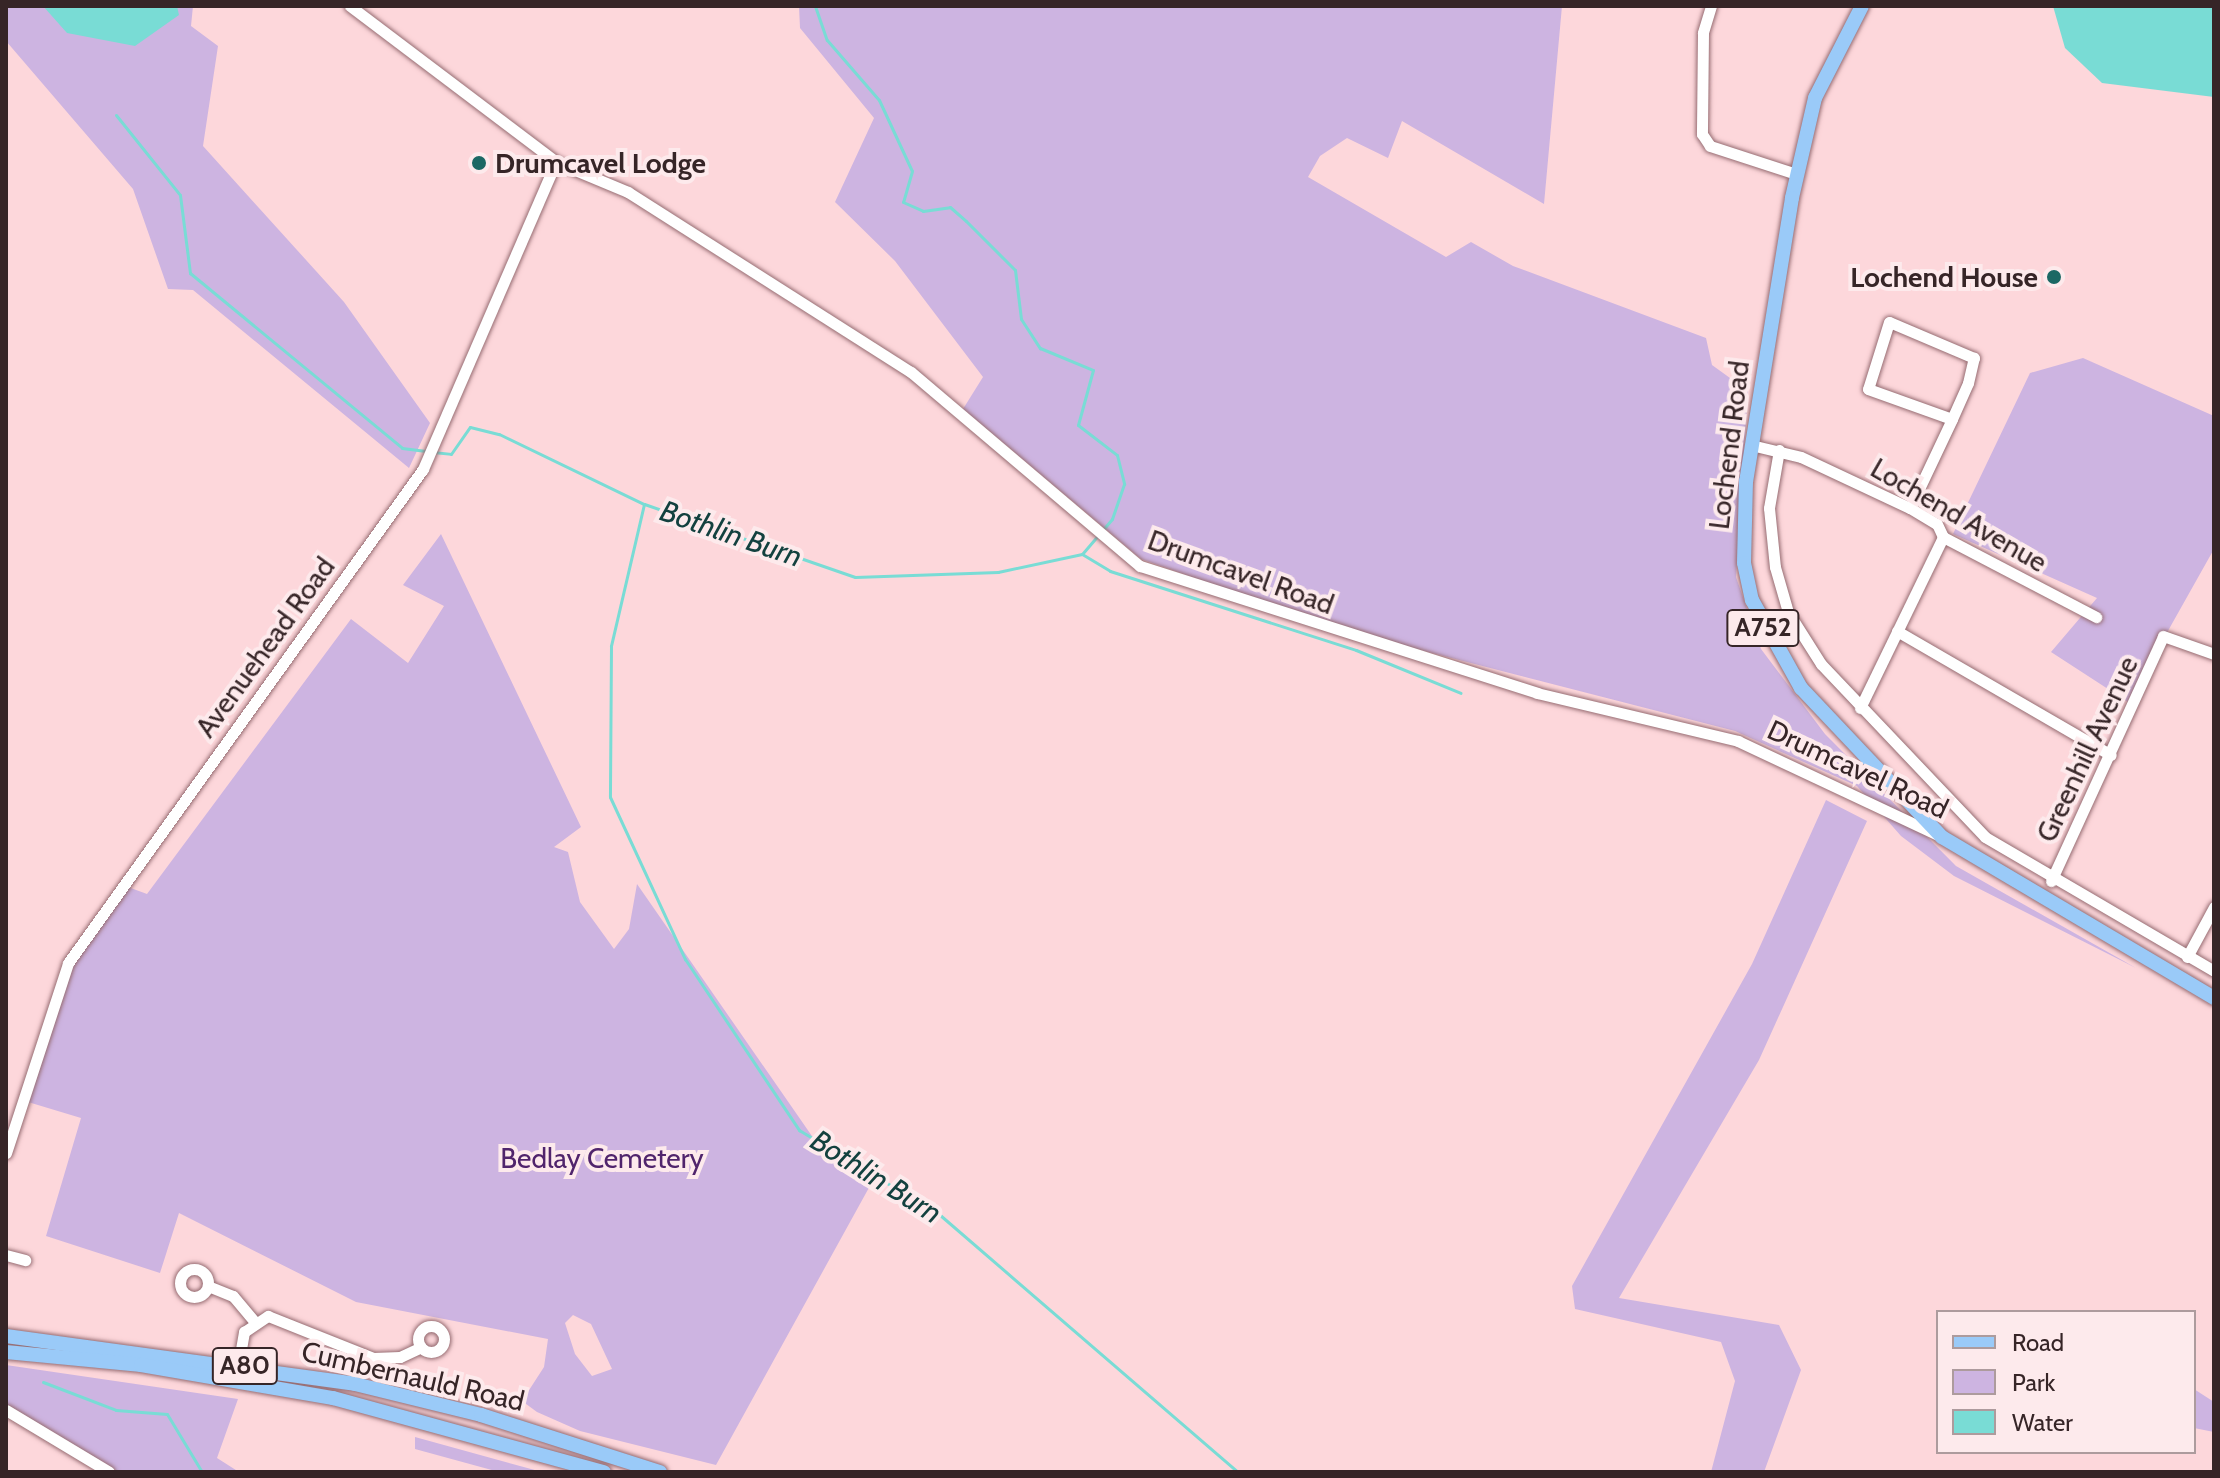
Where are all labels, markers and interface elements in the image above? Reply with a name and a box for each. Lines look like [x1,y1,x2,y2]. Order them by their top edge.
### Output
place label: Drumcavel Lodge [495,146,706,180]
marker: Drumcavel Lodge [470,154,488,172]
place label: Lochend House [1850,260,2038,294]
marker: Lochend House [2045,268,2063,286]
street label: Lochend Road [1702,359,1756,531]
street label: Lochend Avenue [1865,451,2053,579]
water label: Bothlin Burn [655,493,807,575]
street label: Drumcavel Road [1143,523,1339,621]
street label: Avenuehead Road [188,550,342,744]
road number: A752 [1725,606,1801,650]
street label: Greenhill Avenue [2029,651,2145,847]
street label: Drumcavel Road [1762,712,1954,826]
water label: Bothlin Burn [804,1123,948,1231]
park label: Bedlay Cemetery [500,1141,704,1175]
legend [1936,1310,2196,1454]
text: Road [2012,1328,2064,1357]
street label: Cumbernauld Road [298,1334,528,1418]
road number: A80 [211,1344,279,1388]
text: Park [2012,1368,2055,1397]
text: Water [2012,1408,2073,1437]

